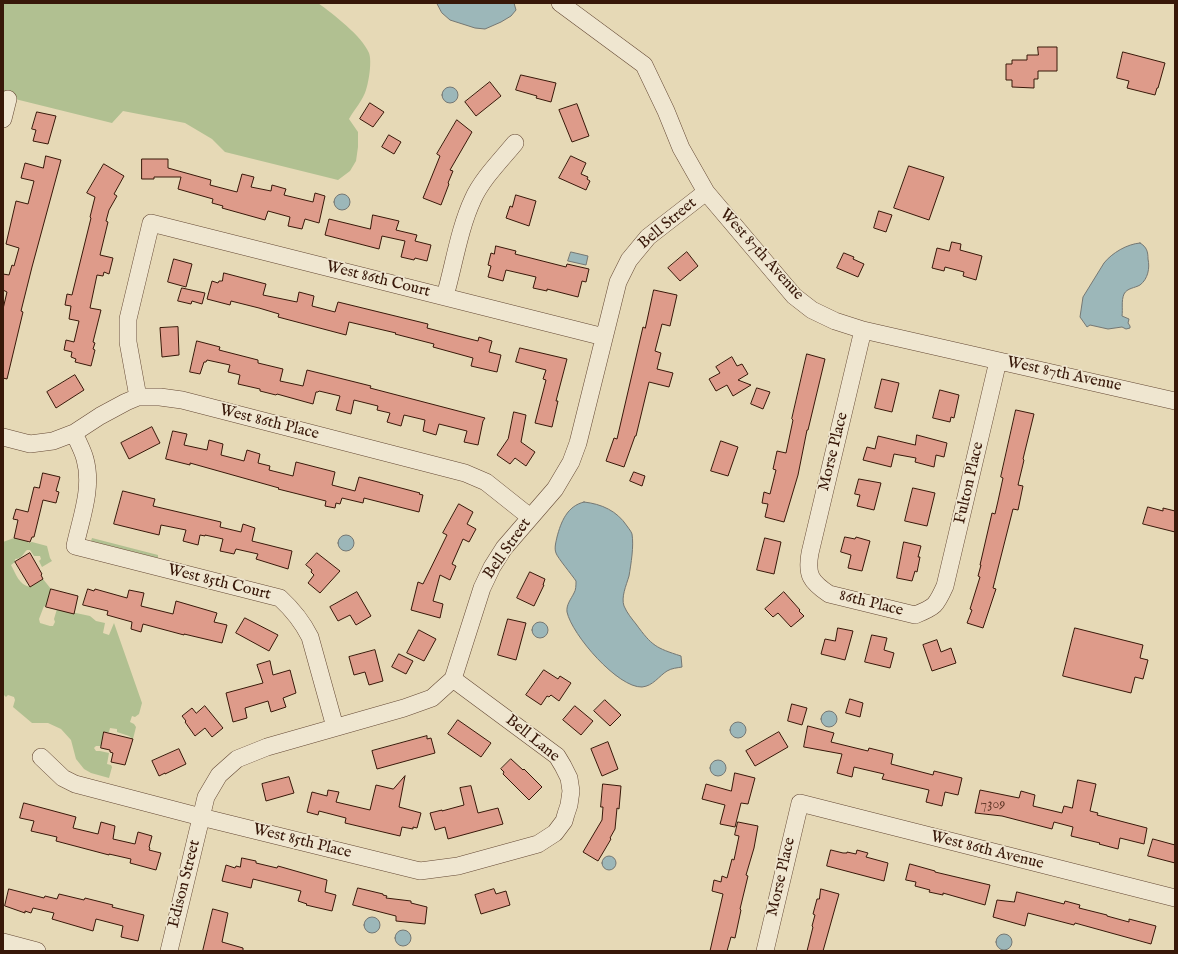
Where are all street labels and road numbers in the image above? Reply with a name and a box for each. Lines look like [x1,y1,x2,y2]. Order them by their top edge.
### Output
street label: Bell Street [635,194,701,254]
street label: West 87th Avenue [715,205,807,305]
street label: West 86th Court [324,258,432,302]
street label: West 87th Avenue [1005,353,1123,397]
street label: West 86th Place [217,401,321,445]
street label: Morse Place [815,411,853,493]
street label: Fulton Place [951,440,989,526]
street label: Bell Street [480,515,536,583]
street label: West 85th Court [165,561,273,605]
street label: 86th Place [837,587,905,621]
street label: Bell Lane [501,711,563,767]
street label: West 85th Place [251,821,353,863]
street label: West 86th Avenue [928,828,1046,874]
street label: Morse Place [764,836,800,918]
street label: Edison Street [165,838,205,930]

